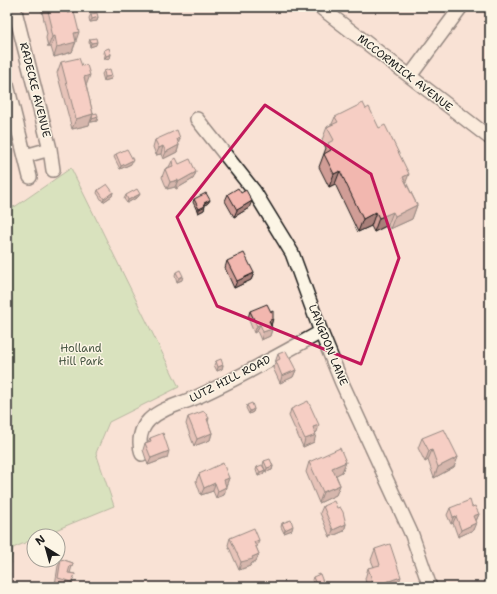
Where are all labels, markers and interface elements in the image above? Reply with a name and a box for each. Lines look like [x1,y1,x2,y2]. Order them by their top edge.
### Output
street label: MCCORMICK AVENUE [354,31,456,115]
street label: RADECKE AVENUE [16,41,54,139]
street label: LANGDON LANE [305,302,351,388]
park label: Holland Hill Park [59,341,103,369]
street label: LUTZ HILL ROAD [187,352,273,406]
north arrow [26,528,66,568]
text: N [32,532,49,549]

